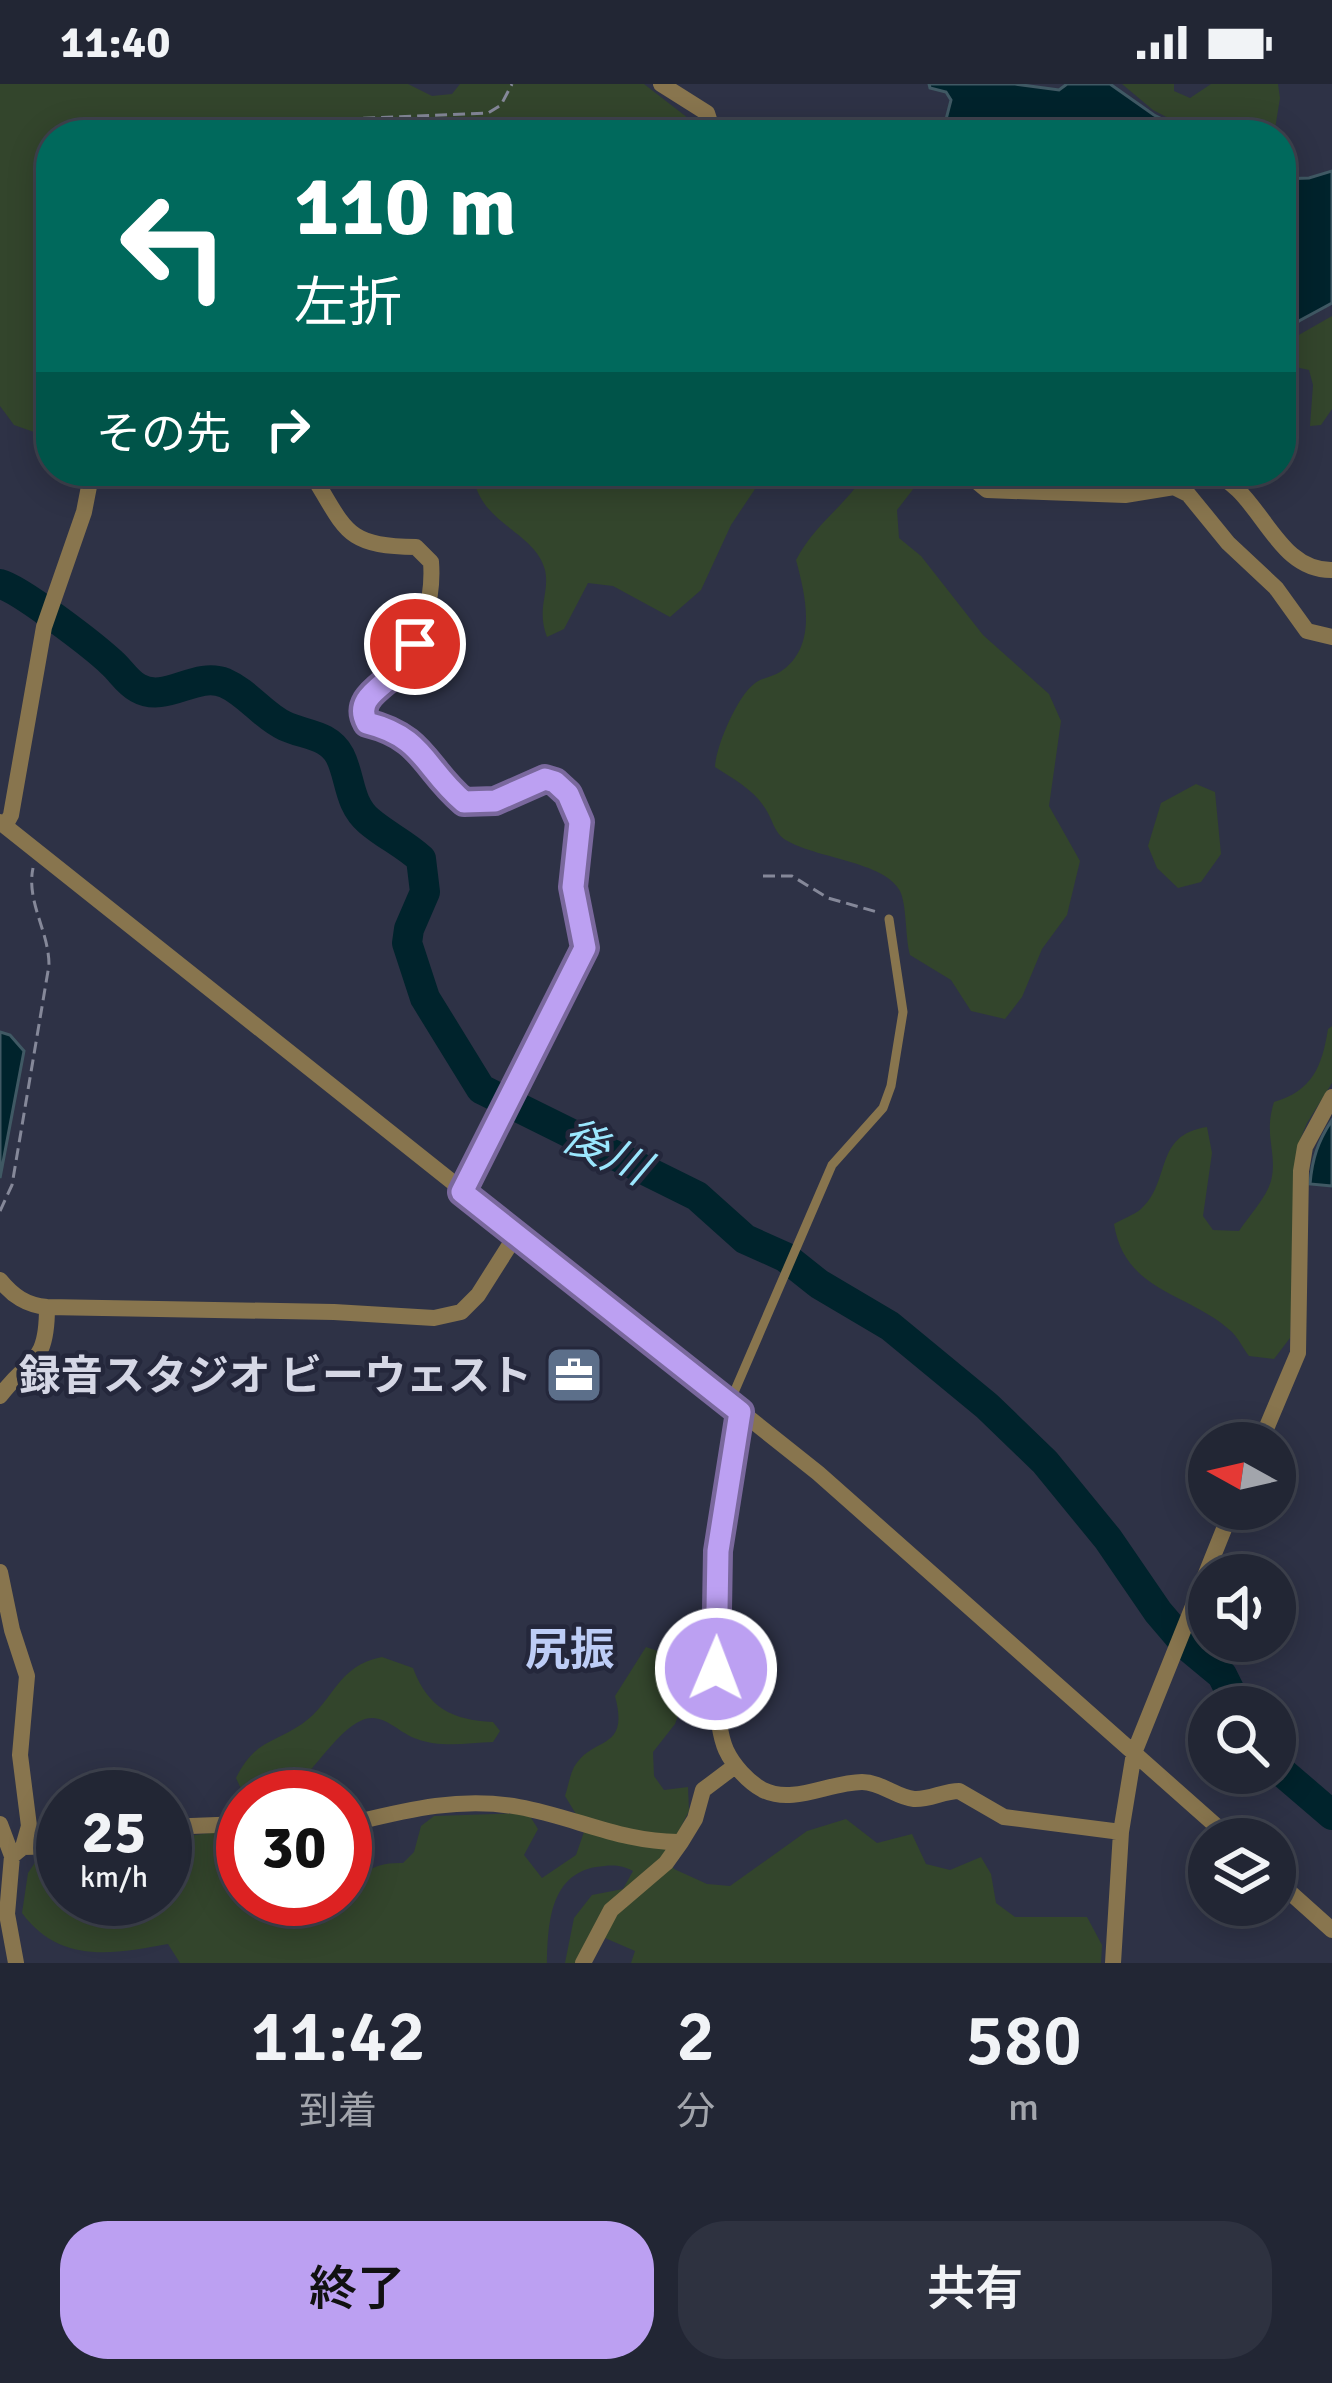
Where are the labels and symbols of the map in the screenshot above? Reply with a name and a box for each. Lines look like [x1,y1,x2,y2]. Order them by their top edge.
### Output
pin [364,593,466,695]
water label: 後川 [553,1108,661,1199]
office icon: 録音スタジオ ビーウェスト [543,1344,605,1406]
place label: 録音スタジオ ビーウェスト [19,1351,532,1402]
north arrow [1188,1422,1296,1530]
position arrow [653,1606,779,1732]
district label: 尻振 [525,1623,615,1678]
speed limit sign: 30 [216,1770,372,1926]

